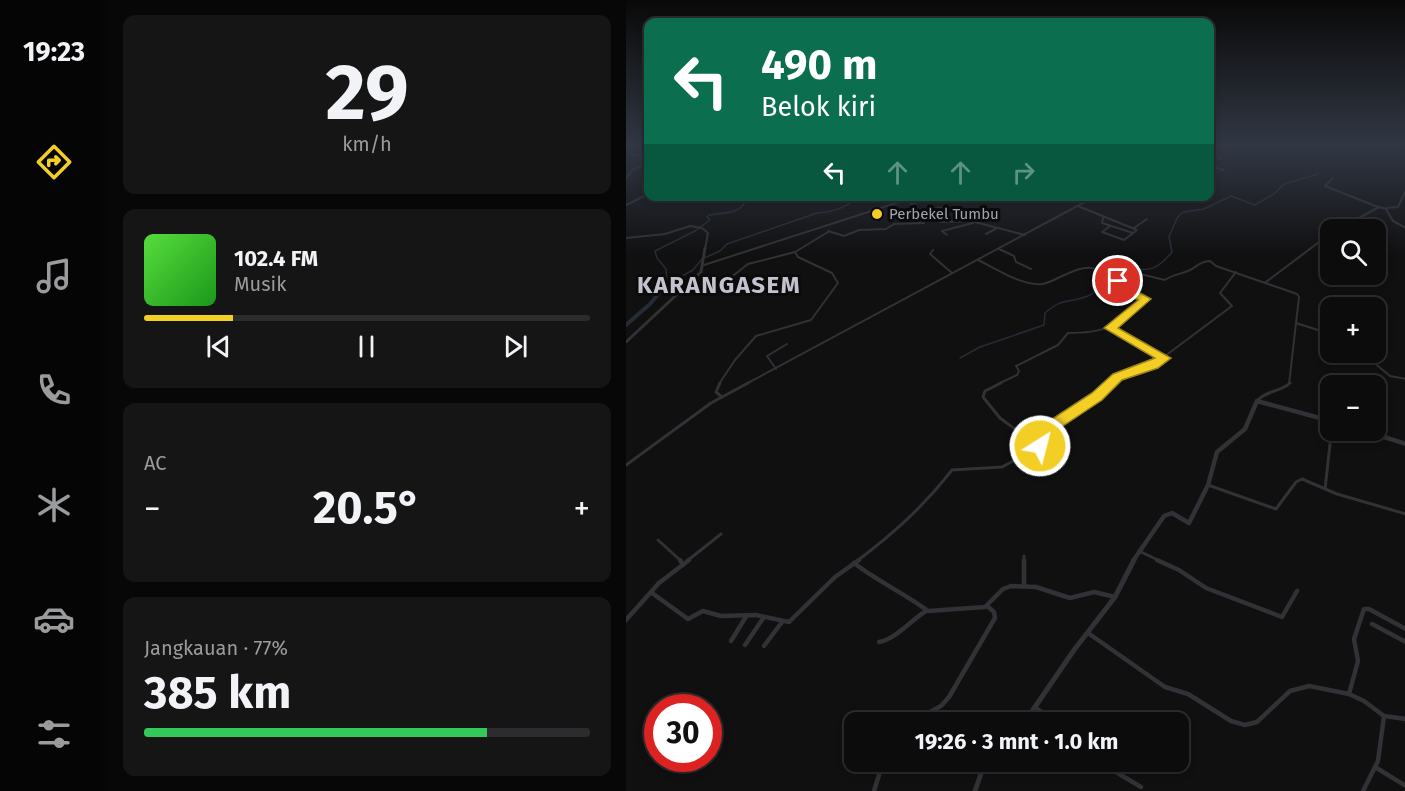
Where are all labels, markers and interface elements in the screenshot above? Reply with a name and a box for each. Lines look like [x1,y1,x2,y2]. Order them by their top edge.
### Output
text: 19:23 [23,36,85,68]
text: 490 m [761,40,877,90]
icon: left [662,42,740,120]
text: 29 [325,46,409,140]
text: Belok kiri [761,91,876,123]
text: km/h [342,132,392,156]
icon: directions [33,141,75,183]
icon: left [818,156,851,189]
icon: ahead [881,156,914,189]
icon: ahead [944,156,977,189]
icon: right [1007,156,1040,189]
place label: Perbekel Tumbu [889,205,999,223]
marker: Perbekel Tumbu [870,207,884,221]
map controls [1320,219,1386,441]
button: search [1320,219,1386,285]
text: 102.4 FM [234,245,318,272]
icon: music [33,255,75,297]
pin [1092,255,1143,306]
icon: arrive [1101,264,1134,297]
district label: KARANGASEM [637,271,801,299]
text: Musik [234,272,286,296]
button: + [1320,297,1386,363]
icon: previous [202,330,235,363]
icon: pause [350,330,383,363]
icon: next [499,330,532,363]
icon: phone [33,369,75,411]
button: − [1320,375,1386,441]
position arrow [1008,414,1072,478]
text: AC [144,451,166,475]
text: 20.5° [313,481,421,535]
icon: climate [33,484,75,526]
text: − [144,489,161,529]
text: + [574,489,590,529]
icon: car [33,598,75,640]
text: Jangkauan · 77% [144,636,288,660]
text: 385 km [144,666,291,720]
speed limit sign: 30 [644,694,722,772]
icon: filters [33,713,75,755]
text: 19:26 · 3 mnt · 1.0 km [915,728,1118,755]

